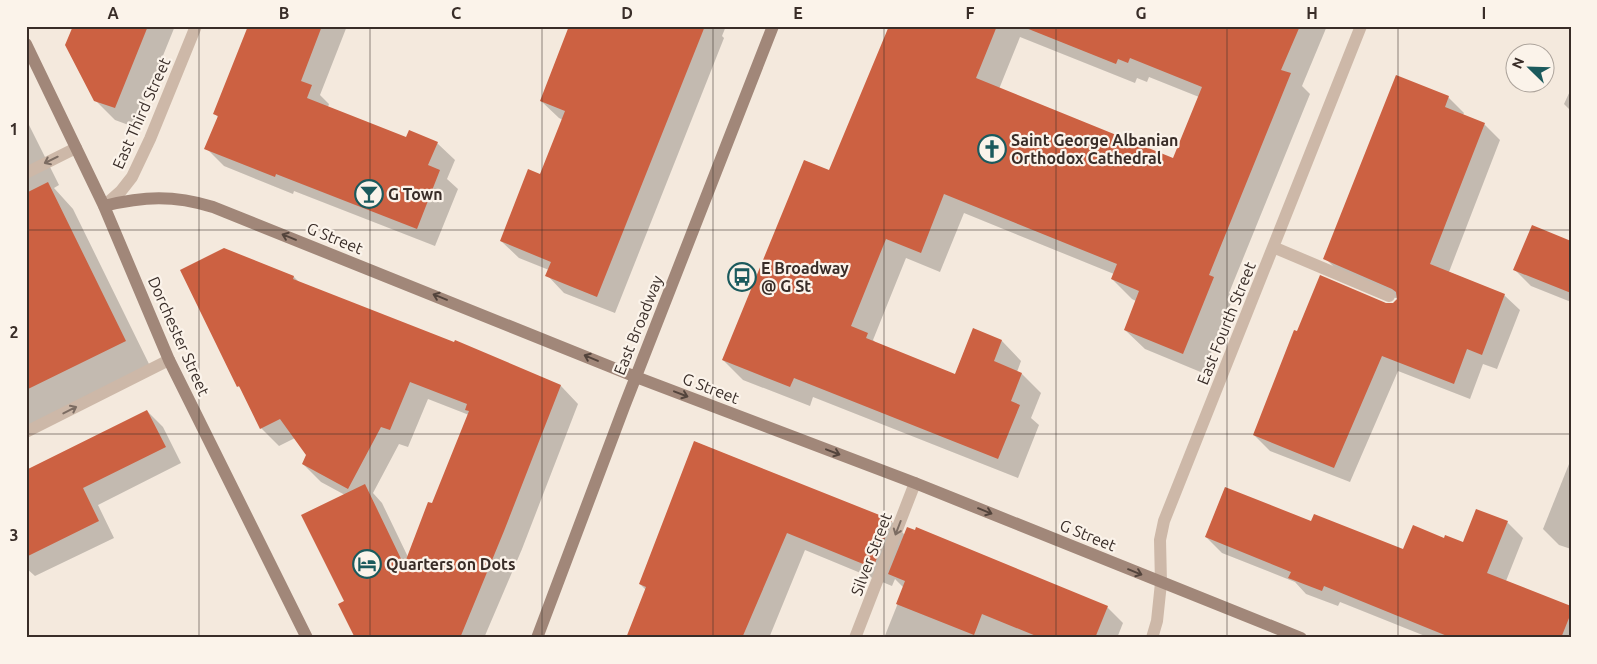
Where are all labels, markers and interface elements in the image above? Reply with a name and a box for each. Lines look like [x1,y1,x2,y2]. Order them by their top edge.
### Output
text: A [107,4,119,22]
text: B [279,4,289,22]
text: C [451,4,461,22]
text: D [621,4,633,22]
text: E [793,4,803,22]
text: F [966,4,975,22]
text: G [1135,4,1147,22]
text: H [1306,4,1318,22]
text: I [1482,4,1486,22]
north arrow [1504,42,1554,92]
street label: East Third Street [108,54,174,171]
text: N [1509,55,1527,71]
text: 1 [9,120,19,138]
place label: Saint George Albanian Orthodox Cathedral [1011,131,1178,167]
church icon: Saint George Albanian Orthodox Cathedral [977,134,1007,164]
one-way arrow [44,156,59,165]
bar icon: G Town [354,179,384,209]
place label: G Town [388,185,443,203]
street label: G Street [304,219,366,258]
one-way arrow [282,232,297,241]
street label: East Fourth Street [1193,258,1259,387]
place label: E Broadway @ G St [761,259,849,295]
bus stop icon: E Broadway @ G St [727,262,757,292]
street label: East Broadway [610,272,666,377]
street label: Dorchester Street [145,274,214,399]
one-way arrow [433,292,448,302]
text: 2 [9,323,19,341]
one-way arrow [584,353,599,362]
street label: G Street [680,369,742,407]
one-way arrow [673,390,688,400]
one-way arrow [62,405,77,414]
one-way arrow [825,448,840,457]
one-way arrow [976,507,992,516]
street label: Silver Street [847,509,895,598]
street label: G Street [1057,516,1119,555]
one-way arrow [893,520,902,536]
text: 3 [9,526,19,544]
hotel icon: Quarters on Dots [352,549,382,579]
place label: Quarters on Dots [386,555,516,573]
one-way arrow [1127,568,1142,577]

